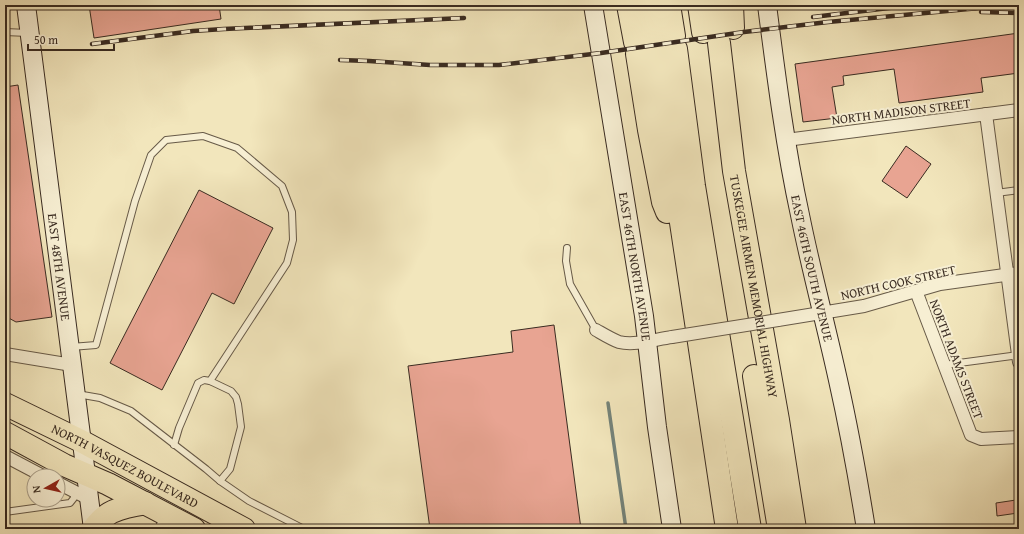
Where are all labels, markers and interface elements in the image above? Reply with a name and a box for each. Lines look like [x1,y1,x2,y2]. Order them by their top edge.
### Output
scale bar [28,26,114,52]
text: 50 m [34,31,58,48]
street label: NORTH MADISON STREET [830,93,972,129]
street label: TUSKEGEE AIRMEN MEMORIAL HIGHWAY [725,173,783,400]
street label: EAST 46TH NORTH AVENUE [614,191,656,342]
street label: EAST 46TH SOUTH AVENUE [786,193,838,344]
street label: EAST 48TH AVENUE [43,212,75,322]
street label: NORTH COOK STREET [839,260,958,305]
street label: NORTH ADAMS STREET [925,296,988,423]
street label: NORTH VASQUEZ BOULEVARD [48,419,202,513]
north arrow [26,468,66,508]
text: N [28,484,45,494]

